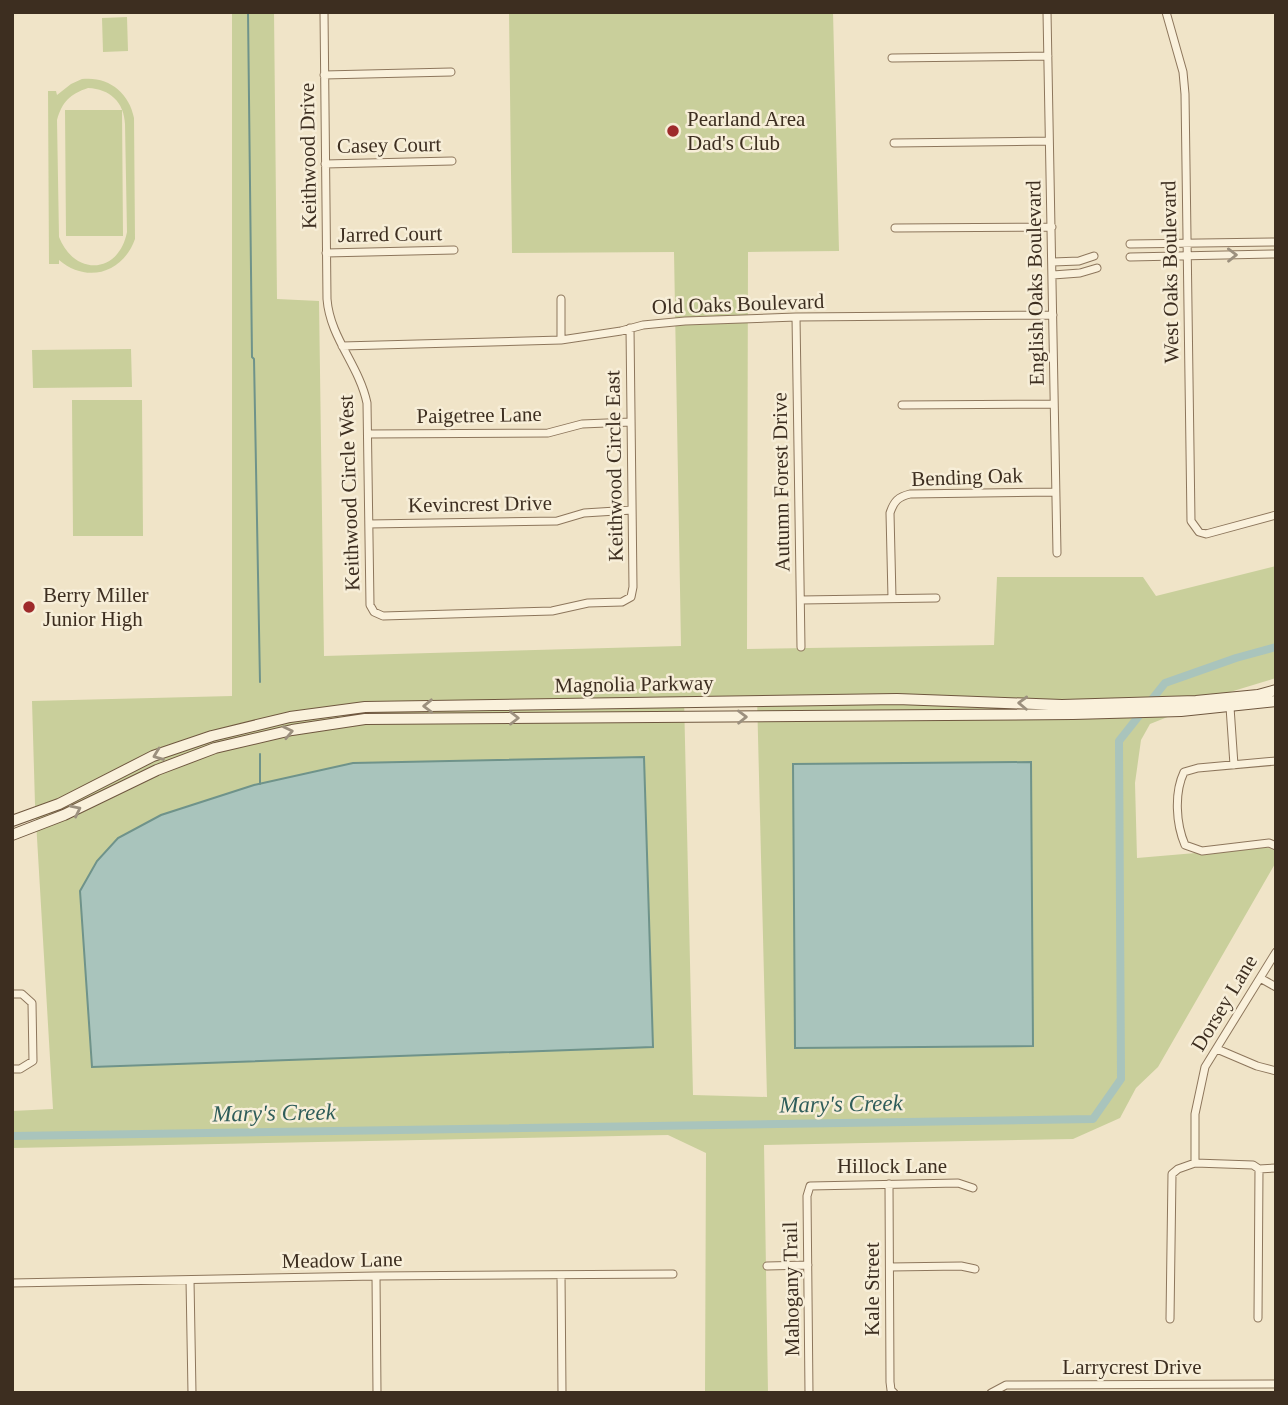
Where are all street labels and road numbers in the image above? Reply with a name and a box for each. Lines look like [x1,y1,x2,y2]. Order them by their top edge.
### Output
street label: Keithwood Drive [295,83,321,229]
street label: Casey Court [337,132,442,158]
street label: English Oaks Boulevard [1021,180,1049,386]
street label: West Oaks Boulevard [1156,180,1184,364]
street label: Jarred Court [338,221,443,247]
street label: Old Oaks Boulevard [651,289,825,319]
street label: Keithwood Circle East [600,370,628,562]
street label: Autumn Forest Drive [767,392,795,572]
street label: Keithwood Circle West [334,394,364,591]
street label: Paigetree Lane [416,402,542,428]
street label: Bending Oak [911,463,1024,491]
street label: Kevincrest Drive [408,491,552,517]
street label: Magnolia Parkway [554,671,714,697]
street label: Dorsey Lane [1186,951,1262,1055]
street label: Hillock Lane [837,1154,947,1178]
street label: Mahogany Trail [778,1221,804,1357]
street label: Kale Street [860,1242,884,1336]
street label: Meadow Lane [281,1247,403,1273]
street label: Larrycrest Drive [1062,1355,1202,1379]

